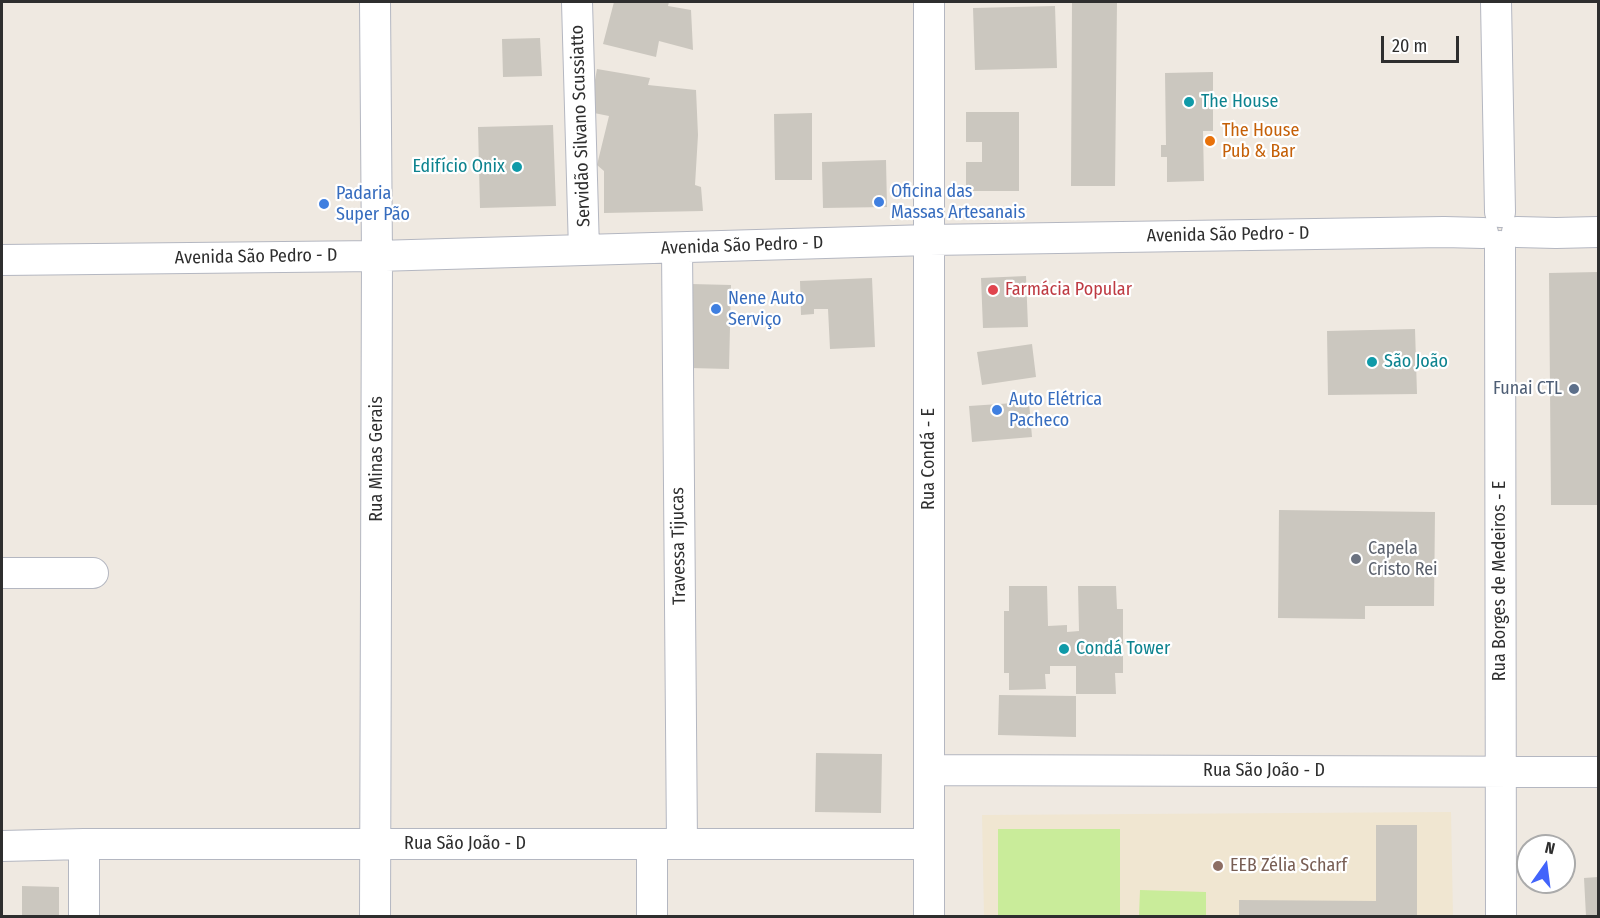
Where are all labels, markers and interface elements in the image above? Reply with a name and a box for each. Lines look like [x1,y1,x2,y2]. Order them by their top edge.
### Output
scale bar [1384,24,1462,62]
street label: Servidão Silvano Scussiatto [567,25,595,227]
text: 20 m [1392,35,1427,57]
place label: The House [1201,91,1278,113]
marker: The House [1182,95,1196,109]
place label: The House Pub & Bar [1222,120,1299,162]
marker: The House Pub & Bar [1203,134,1217,148]
place label: Edifício Onix [412,156,505,178]
marker: Edifício Onix [510,160,524,174]
place label: Oficina das Massas Artesanais [891,181,1025,224]
place label: Padaria Super Pão [336,183,410,226]
marker: Oficina das Massas Artesanais [872,195,886,209]
marker: Padaria Super Pão [317,197,331,211]
street label: Avenida São Pedro - D [1146,223,1310,247]
street label: Avenida São Pedro - D [660,232,824,260]
street label: Avenida São Pedro - D [174,245,338,269]
place label: Farmácia Popular [1005,279,1132,301]
marker: Farmácia Popular [986,283,1000,297]
place label: Nene Auto Serviço [728,288,804,330]
marker: Nene Auto Serviço [709,302,723,316]
place label: São João [1384,351,1448,373]
marker: São João [1365,355,1379,369]
place label: Funai CTL [1493,378,1562,400]
marker: Funai CTL [1567,382,1581,396]
place label: Auto Elétrica Pacheco [1009,389,1102,432]
street label: Rua Minas Gerais [366,396,388,522]
marker: Auto Elétrica Pacheco [990,403,1004,417]
street label: Rua Condá - E [918,408,940,510]
street label: Rua Borges de Medeiros - E [1489,481,1511,681]
street label: Travessa Tijucas [667,487,691,605]
place label: Capela Cristo Rei [1368,538,1438,580]
marker: Capela Cristo Rei [1349,552,1363,566]
place label: Condá Tower [1076,638,1170,660]
marker: Condá Tower [1057,642,1071,656]
street label: Rua São João - D [1203,760,1325,782]
street label: Rua São João - D [404,833,526,855]
north arrow [1516,834,1576,894]
text: N [1543,838,1557,858]
place label: EEB Zélia Scharf [1230,855,1347,877]
marker: EEB Zélia Scharf [1211,859,1225,873]

